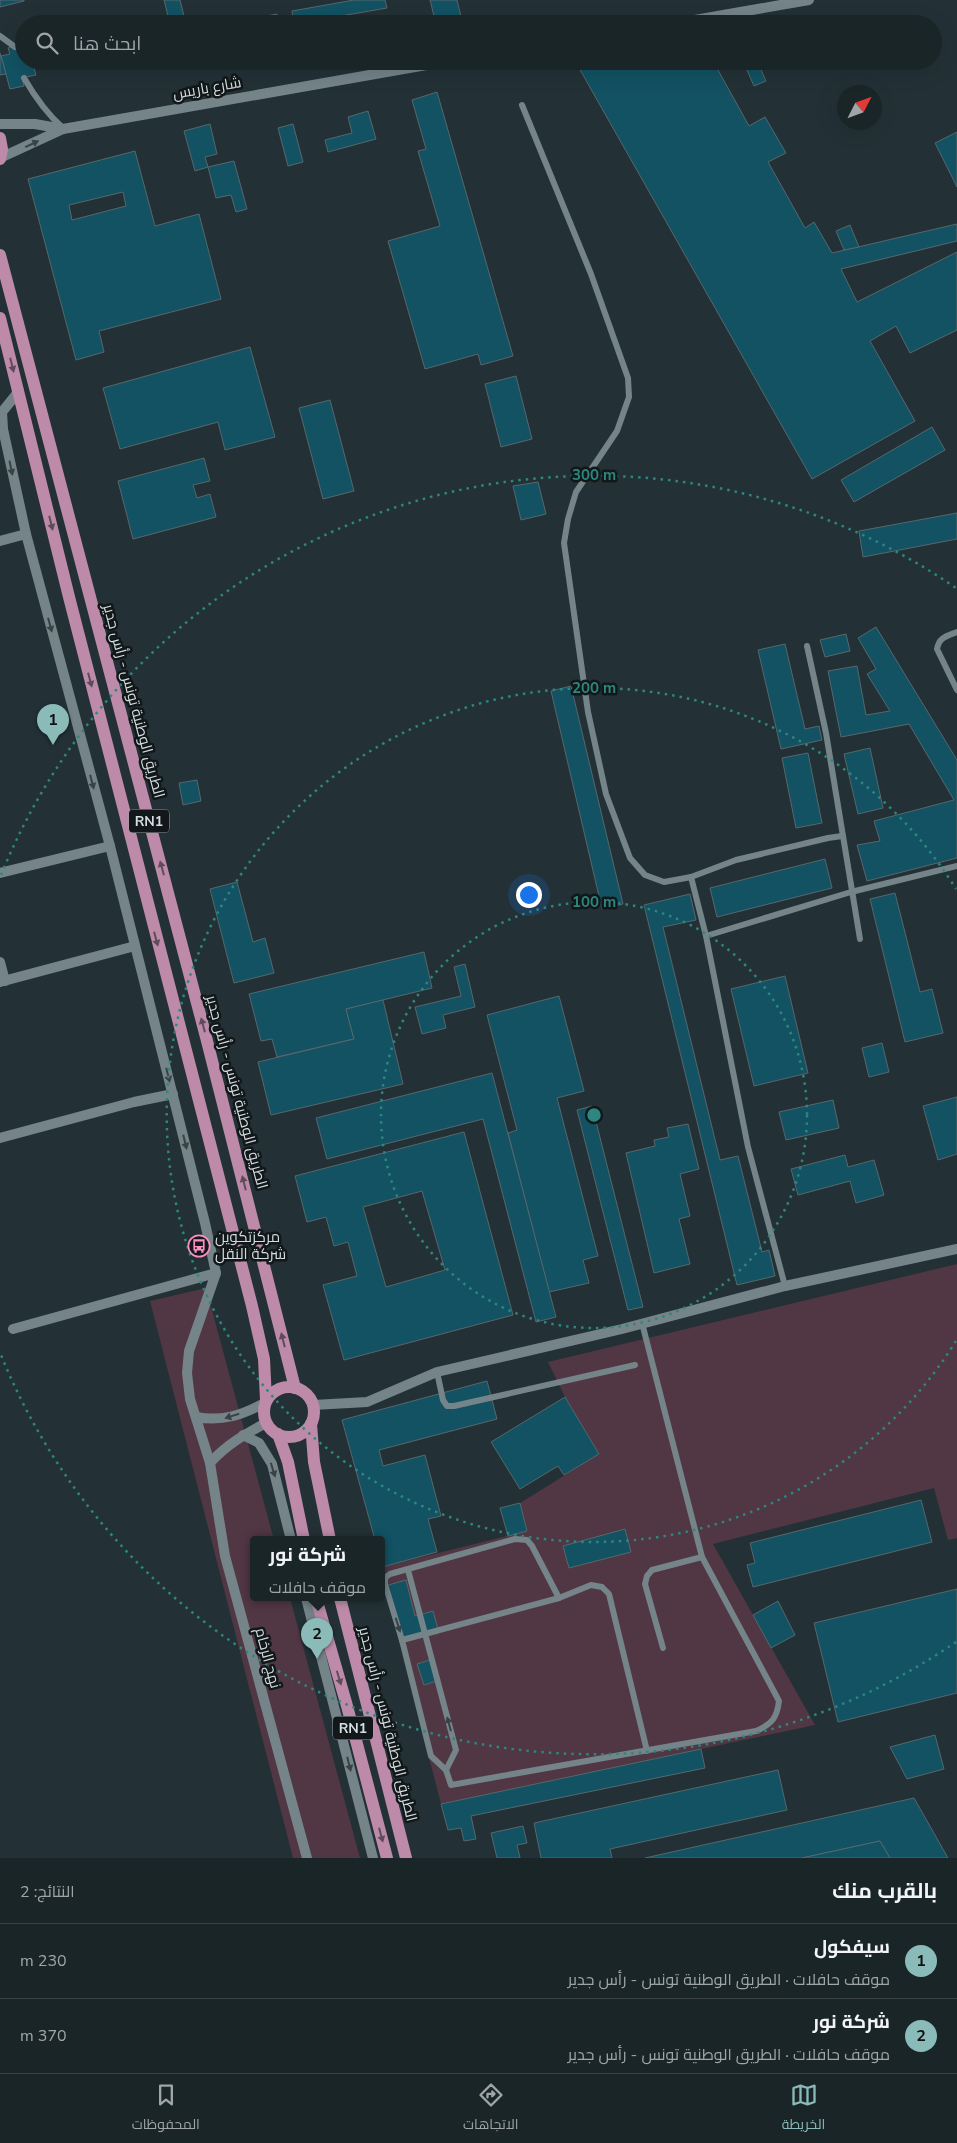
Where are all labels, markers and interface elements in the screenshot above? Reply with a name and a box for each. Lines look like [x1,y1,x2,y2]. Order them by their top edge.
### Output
search box [15,15,942,70]
icon: search [33,29,61,57]
text: ابحث هنا [73,31,141,57]
street label: شارع باريس [171,72,243,105]
north arrow [837,85,882,130]
one-way arrow [25,140,39,148]
one-way arrow [8,357,16,372]
one-way arrow [8,460,16,476]
text: 300 m [572,465,616,485]
one-way arrow [47,515,55,530]
street label: الطريق الوطنية تونس - رأس جدير [98,601,170,800]
one-way arrow [46,618,54,633]
one-way arrow [87,673,95,688]
text: 200 m [572,678,616,698]
pin: 1 [37,704,69,745]
one-way arrow [89,775,97,790]
road number: RN1 [129,809,169,832]
one-way arrow [158,861,166,876]
your location [516,882,542,908]
text: 100 m [572,892,616,912]
one-way arrow [153,932,161,947]
street label: الطريق الوطنية تونس - رأس جدير [201,992,273,1191]
one-way arrow [199,1018,207,1033]
one-way arrow [164,1068,172,1083]
centre of rings [585,1106,603,1124]
one-way arrow [181,1134,189,1149]
one-way arrow [240,1175,248,1190]
place label: مركزتكوين شركة النقل [215,1227,286,1264]
bus stop icon: مركزتكوين شركة النقل [187,1234,211,1258]
one-way arrow [279,1333,287,1348]
one-way arrow [224,1413,239,1421]
one-way arrow [270,1463,278,1478]
popup [250,1536,385,1601]
text: شركة نور [269,1542,346,1568]
text: موقف حافلات [269,1577,366,1599]
one-way arrow [394,1617,402,1632]
pin: 2 [301,1618,333,1659]
street label: الطريق الوطنية تونس - رأس جدير [354,1624,422,1823]
street label: نهج الرخام [249,1625,286,1691]
one-way arrow [336,1671,344,1686]
road number: RN1 [333,1716,373,1740]
one-way arrow [445,1717,453,1732]
one-way arrow [345,1756,353,1771]
one-way arrow [377,1828,385,1843]
text: بالقرب منك [832,1877,937,1905]
text: النتائج: 2 [20,1881,75,1903]
text: سيفكول [814,1934,890,1960]
text: 230 m [20,1950,67,1972]
text: 1 [916,1950,926,1972]
text: موقف حافلات · الطريق الوطنية تونس - رأس جدير [568,1969,890,1991]
text: شركة نور [813,2009,890,2035]
text: 370 m [20,2025,67,2047]
text: 2 [916,2025,926,2047]
text: موقف حافلات · الطريق الوطنية تونس - رأس جدير [568,2044,890,2066]
tab: المحفوظات [132,2081,200,2137]
tab: الاتجاهات [463,2081,518,2137]
tab: الخريطة [782,2081,825,2137]

